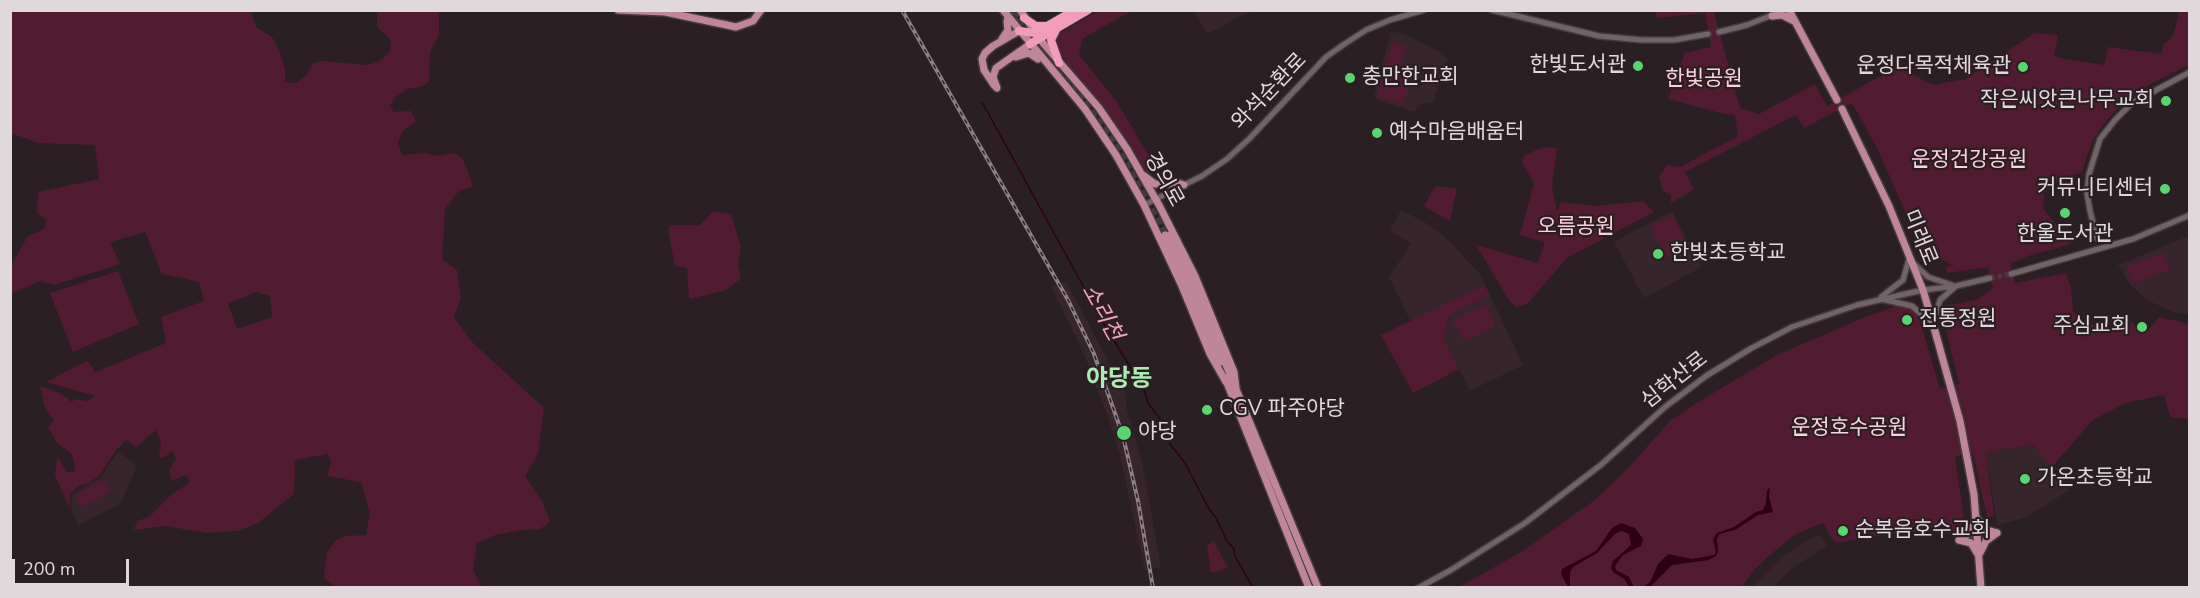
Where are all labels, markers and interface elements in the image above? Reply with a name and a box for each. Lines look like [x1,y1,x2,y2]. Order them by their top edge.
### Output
street label: 와석순환로 [1227,49,1313,135]
place label: 한빛도서관 [1529,53,1626,79]
place label: 운정다목적체육관 [1856,54,2011,80]
marker: 한빛도서관 [1631,59,1645,73]
marker: 운정다목적체육관 [2016,60,2030,74]
place label: 충만한교회 [1362,65,1459,91]
park label: 한빛공원 [1665,67,1743,93]
marker: 충만한교회 [1343,71,1357,85]
place label: 작은씨앗큰나무교회 [1980,88,2154,114]
marker: 작은씨앗큰나무교회 [2159,94,2173,108]
place label: 예수마음배움터 [1389,120,1524,146]
marker: 예수마음배움터 [1370,126,1384,140]
park label: 운정건강공원 [1911,148,2027,174]
street label: 경의로 [1138,149,1188,211]
place label: 커뮤니티센터 [2037,176,2153,202]
marker: 커뮤니티센터 [2158,182,2172,196]
street label: 미래로 [1896,206,1942,270]
marker: 한울도서관 [2058,206,2072,220]
park label: 오름공원 [1537,215,1615,241]
place label: 한울도서관 [2017,222,2113,248]
place label: 한빛초등학교 [1670,241,1786,267]
marker: 한빛초등학교 [1651,247,1665,261]
water label: 소리천 [1075,280,1127,346]
place label: 전통정원 [1919,307,1996,333]
marker: 전통정원 [1900,313,1914,327]
place label: 주심교회 [2053,314,2130,340]
marker: 주심교회 [2135,320,2149,334]
street label: 심학산로 [1637,347,1713,415]
district label: 야당동 [1086,366,1152,394]
place label: CGV 파주야당 [1219,397,1345,423]
marker: CGV 파주야당 [1200,403,1214,417]
park label: 운정호수공원 [1791,416,1907,442]
place label: 야당 [1138,420,1177,446]
marker: 야당 [1115,424,1133,442]
place label: 가온초등학교 [2037,466,2153,492]
marker: 가온초등학교 [2018,472,2032,486]
place label: 순복음호수교회 [1855,518,1990,544]
marker: 순복음호수교회 [1836,524,1850,538]
scale bar [15,547,132,585]
text: 200 m [23,557,75,581]

